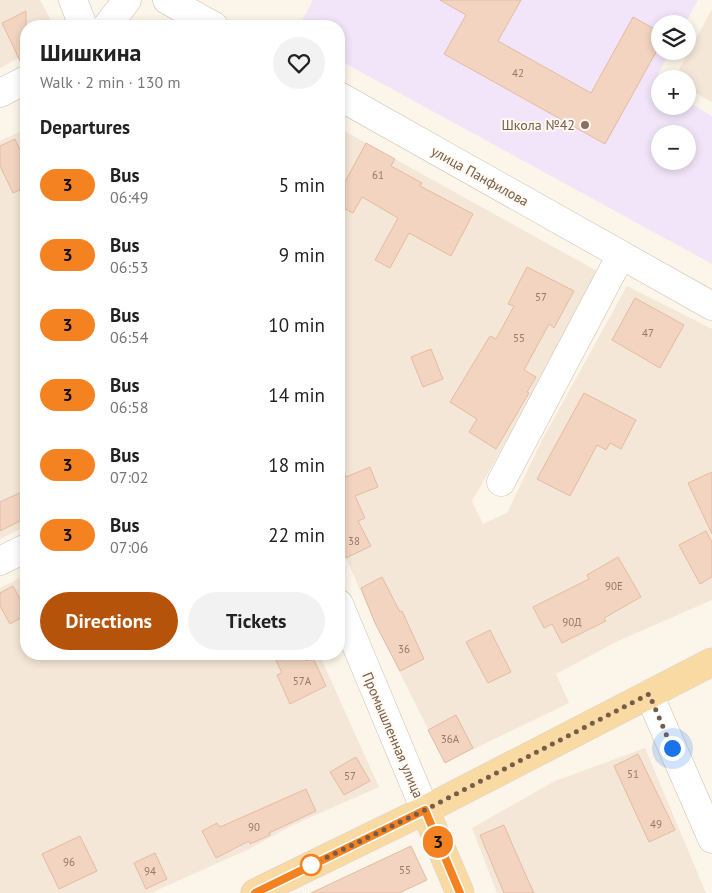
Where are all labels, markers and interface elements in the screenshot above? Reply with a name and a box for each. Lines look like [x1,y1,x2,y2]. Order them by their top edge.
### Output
map controls [651,15,696,170]
button: layers [651,15,696,60]
text: Шишкина [40,37,141,68]
button: heart [273,37,325,89]
house number: 42 [512,66,524,80]
button: + [651,70,696,115]
text: Walk · 2 min · 130 m [40,72,180,92]
text: Departures [40,115,130,139]
place label: Школа №42 [501,116,575,134]
marker: Школа №42 [579,119,591,131]
button: − [651,125,696,170]
street label: улица Панфилова [428,142,532,210]
text: Bus [110,163,139,187]
house number: 61 [372,168,384,182]
text: 3 [62,173,73,196]
text: 5 min [279,173,325,197]
text: 06:49 [110,187,148,207]
text: Bus [110,233,139,257]
text: 3 [62,243,73,266]
text: 9 min [279,243,325,267]
text: 06:53 [110,257,148,277]
house number: 57 [535,290,547,304]
text: Bus [110,303,139,327]
text: 3 [62,313,73,336]
text: 10 min [268,313,325,337]
house number: 47 [642,326,654,340]
text: 06:54 [110,327,148,347]
house number: 55 [513,331,525,345]
text: Bus [110,373,139,397]
text: 3 [62,383,73,406]
text: 14 min [268,383,325,407]
text: 06:58 [110,397,148,417]
text: Bus [110,443,139,467]
text: 3 [62,453,73,476]
text: 18 min [268,453,325,477]
text: 07:02 [110,467,148,487]
text: Bus [110,513,139,537]
text: 3 [62,523,73,546]
text: 22 min [268,523,325,547]
house number: 38 [348,534,360,548]
text: 07:06 [110,537,148,557]
house number: 90Е [605,579,623,593]
button: Directions [40,592,178,650]
button: Tickets [188,592,325,650]
house number: 90Д [562,615,582,629]
house number: 36 [398,642,410,656]
street label: Промышленная улица [358,669,428,801]
house number: 57А [293,674,312,688]
house number: 36А [441,732,460,746]
your location [660,736,685,761]
house number: 51 [627,767,639,781]
house number: 57 [344,769,356,783]
house number: 49 [650,817,662,831]
house number: 90 [248,820,260,834]
line badge: 3 [422,826,454,858]
text: 3 [433,830,443,853]
unlabelled marker [300,854,322,876]
house number: 96 [63,855,75,869]
house number: 55 [399,863,411,877]
house number: 94 [144,864,156,878]

